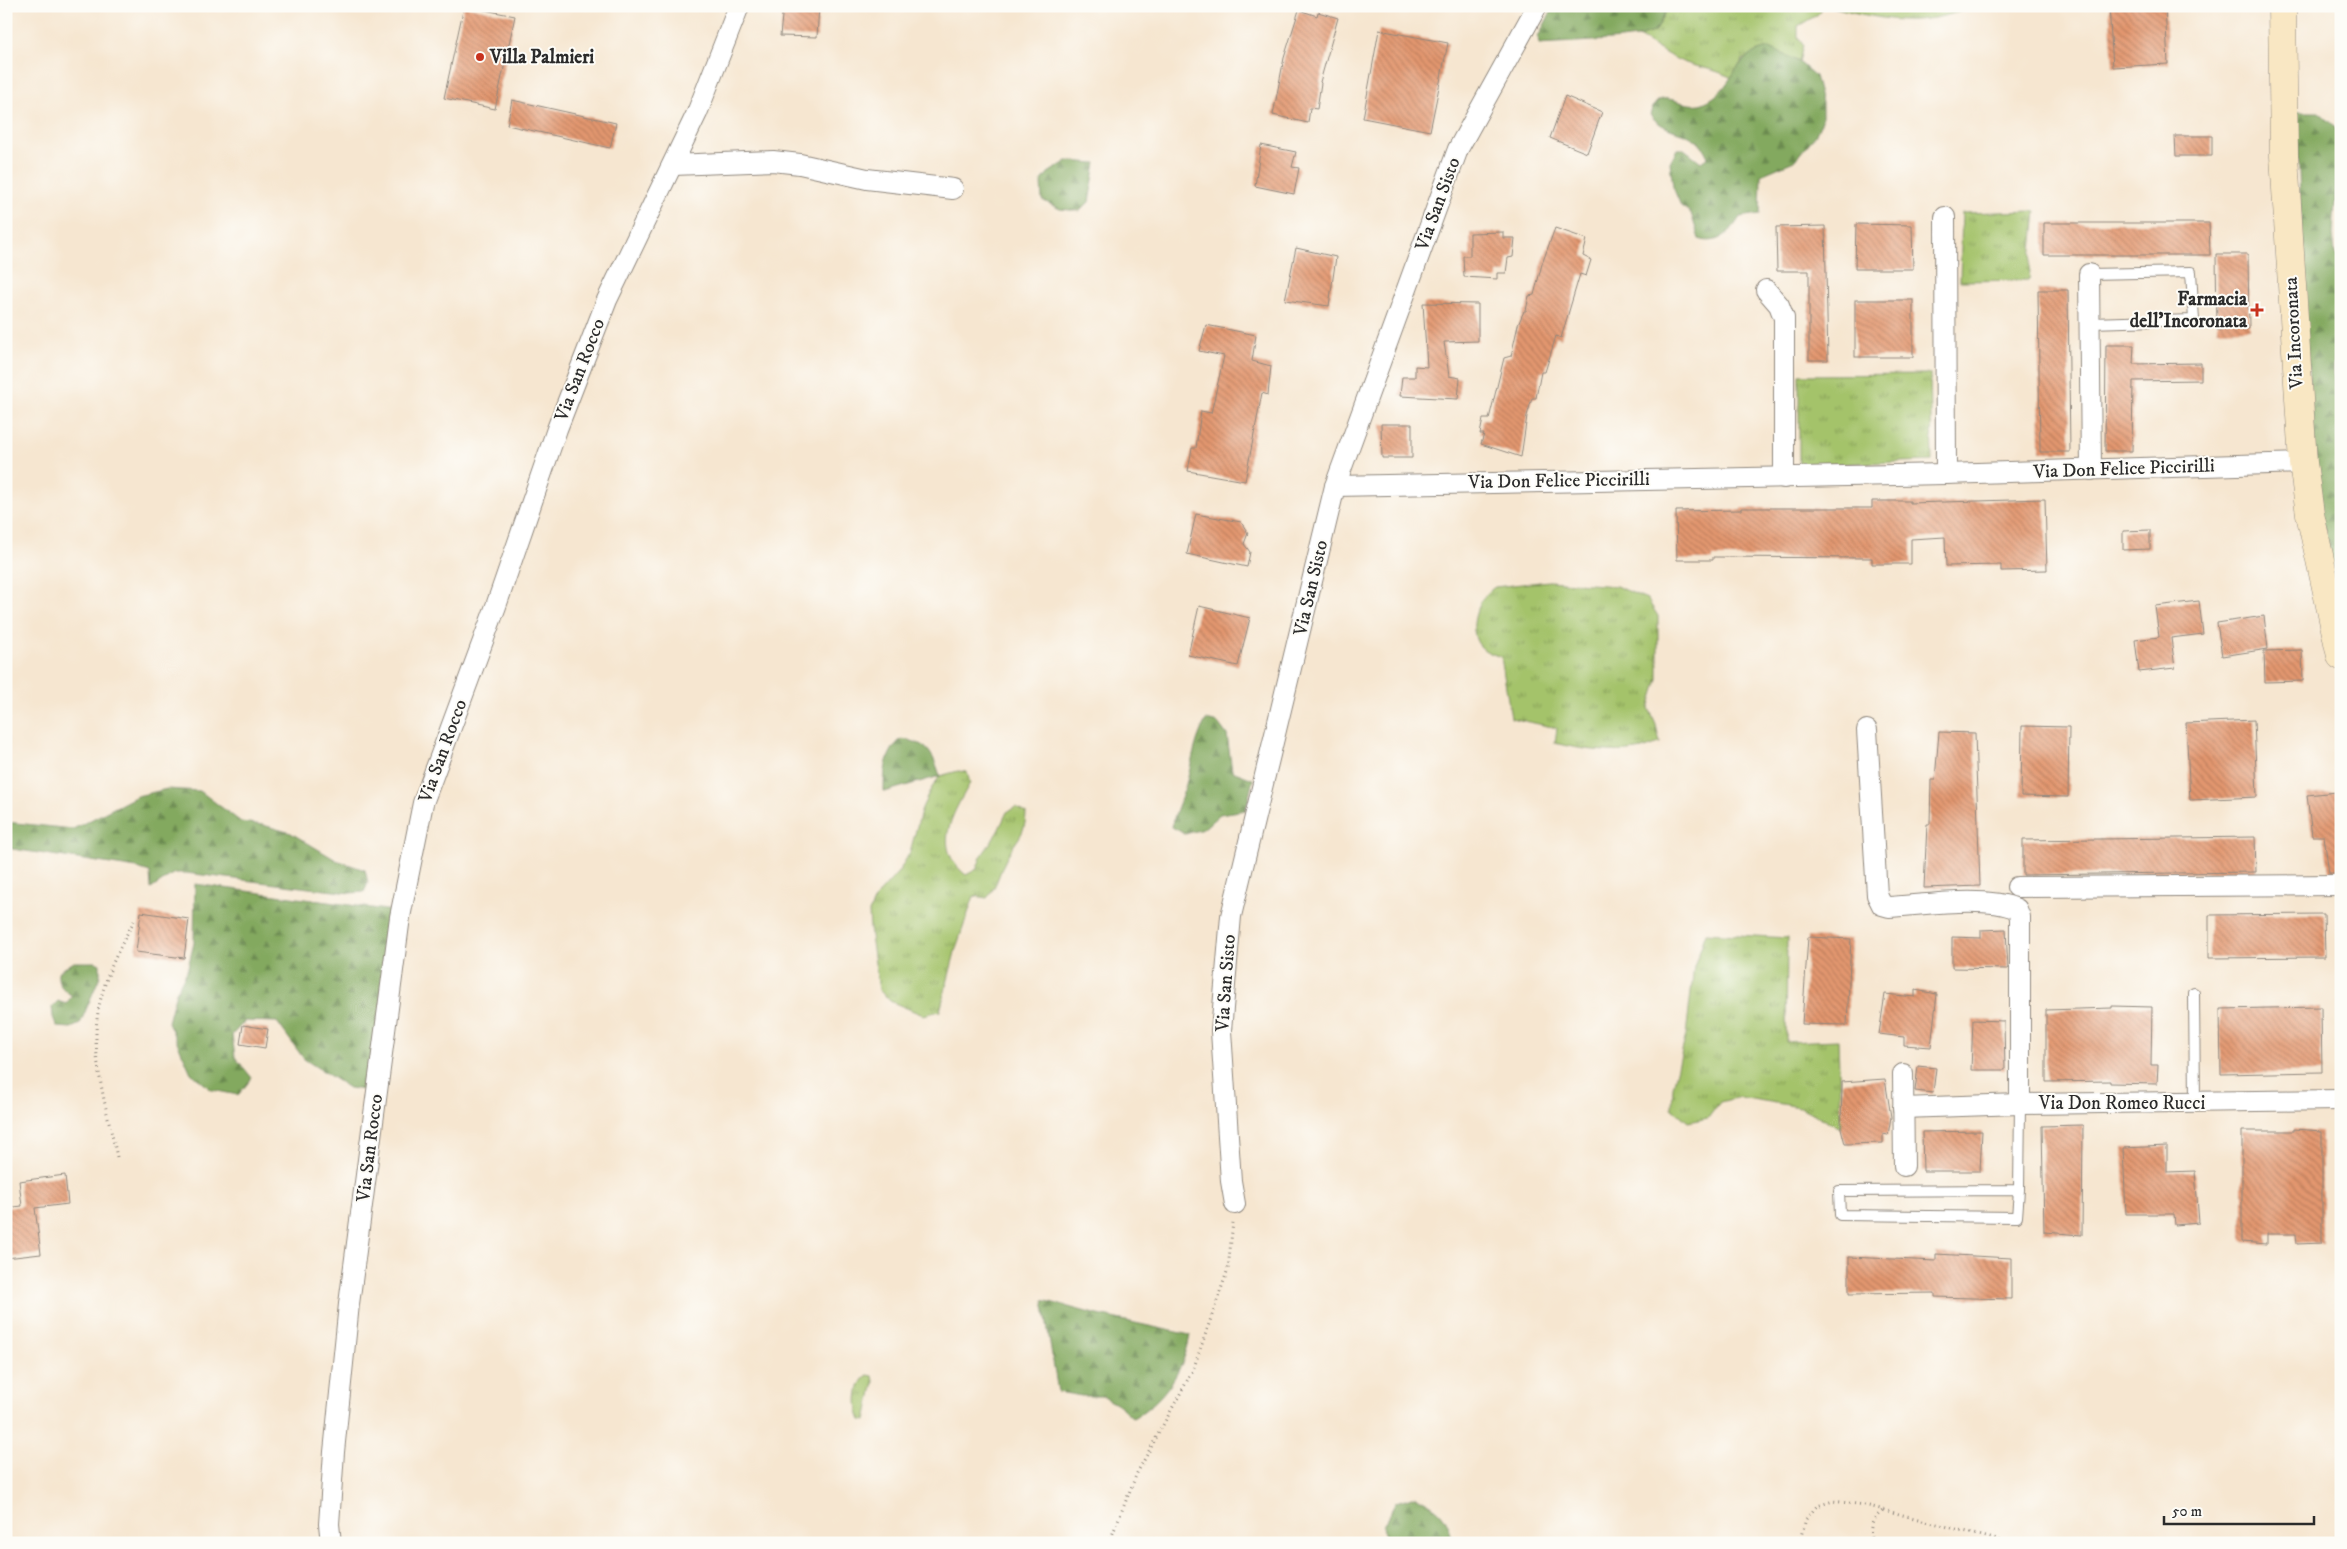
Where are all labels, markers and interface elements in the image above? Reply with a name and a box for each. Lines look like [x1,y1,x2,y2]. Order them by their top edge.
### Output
place label: Villa Palmieri [489,46,594,69]
marker: Villa Palmieri [474,51,486,63]
street label: Via San Sisto [1410,154,1465,255]
street label: Via Incoronata [2280,276,2308,391]
place label: Farmacia dell'Incoronata [2130,288,2248,333]
marker: Farmacia dell'Incoronata [2251,304,2263,316]
street label: Via San Rocco [549,315,610,426]
street label: Via Don Felice Piccirilli [2032,454,2215,484]
street label: Via Don Felice Piccirilli [1467,468,1650,494]
street label: Via San Sisto [1289,538,1333,639]
street label: Via San Rocco [413,696,472,807]
street label: Via San Sisto [1211,934,1241,1033]
street label: Via Don Romeo Rucci [2038,1092,2205,1115]
street label: Via San Rocco [352,1093,388,1204]
scale bar [2164,1494,2314,1526]
text: 50 m [2172,1502,2202,1521]

